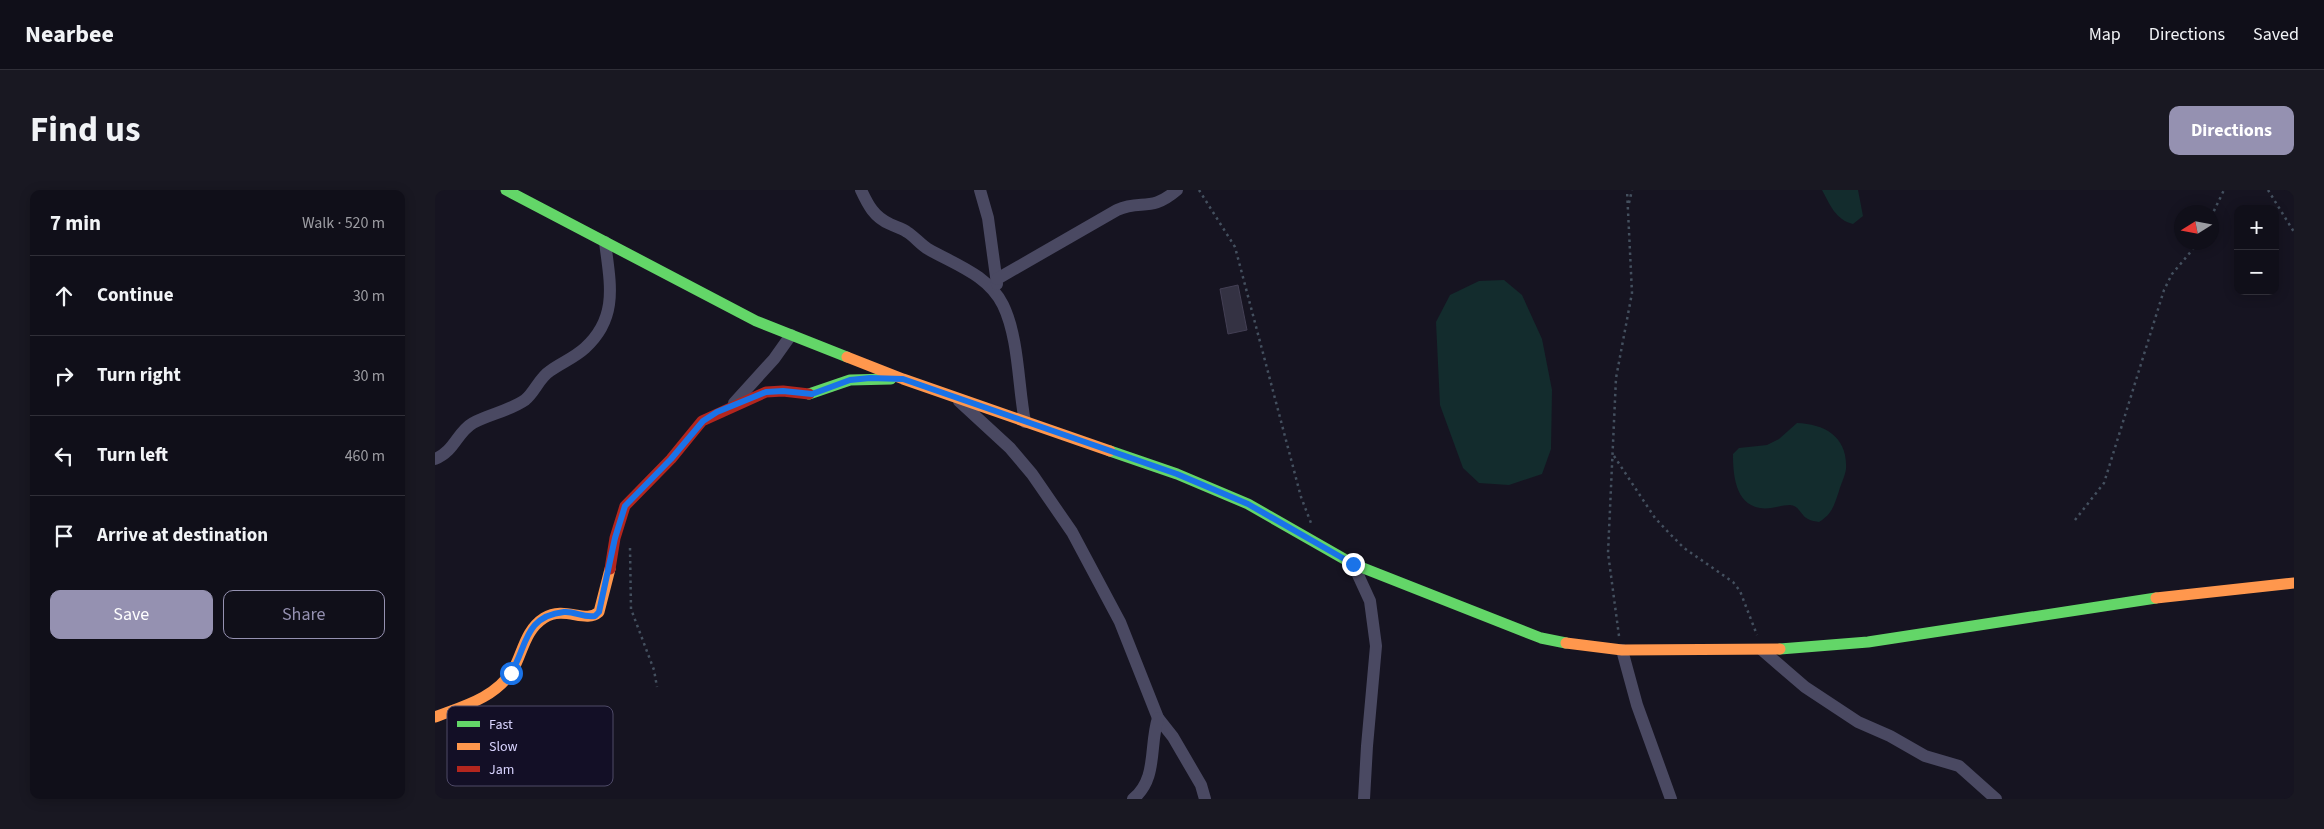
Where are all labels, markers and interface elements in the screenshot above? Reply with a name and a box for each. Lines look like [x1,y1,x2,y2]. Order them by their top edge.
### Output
text: Nearbee [25,17,114,52]
text: Map [2089,22,2121,47]
text: Directions [2149,22,2225,47]
text: Saved [2253,22,2299,47]
text: Find us [30,105,140,155]
button: Directions [2169,106,2294,155]
north arrow [2174,205,2219,250]
map controls [2234,205,2279,295]
button: + [2234,205,2279,250]
text: 7 min [50,208,101,238]
text: Walk · 520 m [302,212,385,234]
button: − [2234,250,2279,295]
icon: ahead [50,282,78,310]
text: Continue [97,282,174,309]
text: 30 m [353,285,385,307]
icon: right [50,362,78,390]
text: Turn right [97,362,181,389]
text: 30 m [353,365,385,387]
icon: left [50,442,78,470]
text: Turn left [97,442,168,469]
text: 460 m [345,445,385,467]
icon: arrive [50,522,78,550]
text: Arrive at destination [97,522,268,549]
route end [1342,553,1365,576]
button: Save [50,590,213,639]
button: Share [223,590,385,639]
route start [500,662,523,685]
legend [447,706,613,786]
text: Fast [489,715,513,735]
text: Slow [489,737,518,757]
text: Jam [489,760,514,780]

